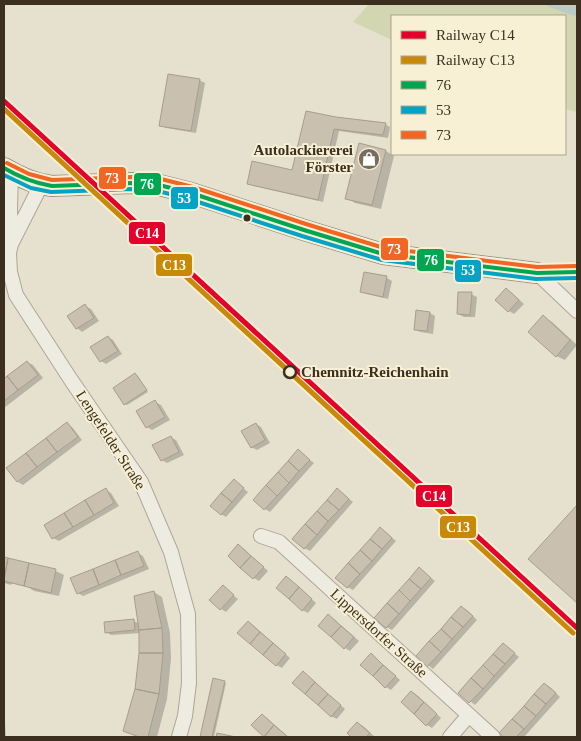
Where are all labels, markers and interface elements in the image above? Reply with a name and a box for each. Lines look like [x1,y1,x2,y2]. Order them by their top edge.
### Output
legend [391,15,566,155]
text: Railway C14 [436,27,515,43]
text: Railway C13 [436,52,515,68]
text: 76 [436,77,452,93]
text: 53 [436,102,451,118]
text: 73 [436,127,451,143]
place label: Autolackiererei Förster [254,142,353,175]
shop icon: Autolackiererei Förster [357,147,381,171]
line badge: 73 [98,166,127,190]
text: 73 [105,171,119,186]
line badge: 76 [133,172,162,196]
text: 76 [140,177,154,192]
line badge: 53 [170,186,199,210]
text: 53 [177,191,191,206]
unlabelled marker [242,213,252,223]
line badge: C14 [128,221,166,245]
text: C14 [135,226,159,241]
line badge: 73 [380,237,409,261]
text: 73 [387,242,401,257]
line badge: 76 [416,248,445,272]
line badge: C13 [155,253,193,277]
text: 76 [424,253,438,268]
text: C13 [162,258,186,273]
line badge: 53 [454,259,482,283]
text: 53 [461,263,475,278]
place label: Chemnitz-Reichenhain [301,364,449,380]
marker: Chemnitz-Reichenhain [283,365,297,379]
street label: Lengefelder Straße [73,388,149,493]
line badge: C14 [415,484,453,508]
text: C14 [422,489,446,504]
line badge: C13 [439,515,477,539]
text: C13 [446,520,470,535]
street label: Lippersdorfer Straße [327,585,431,681]

